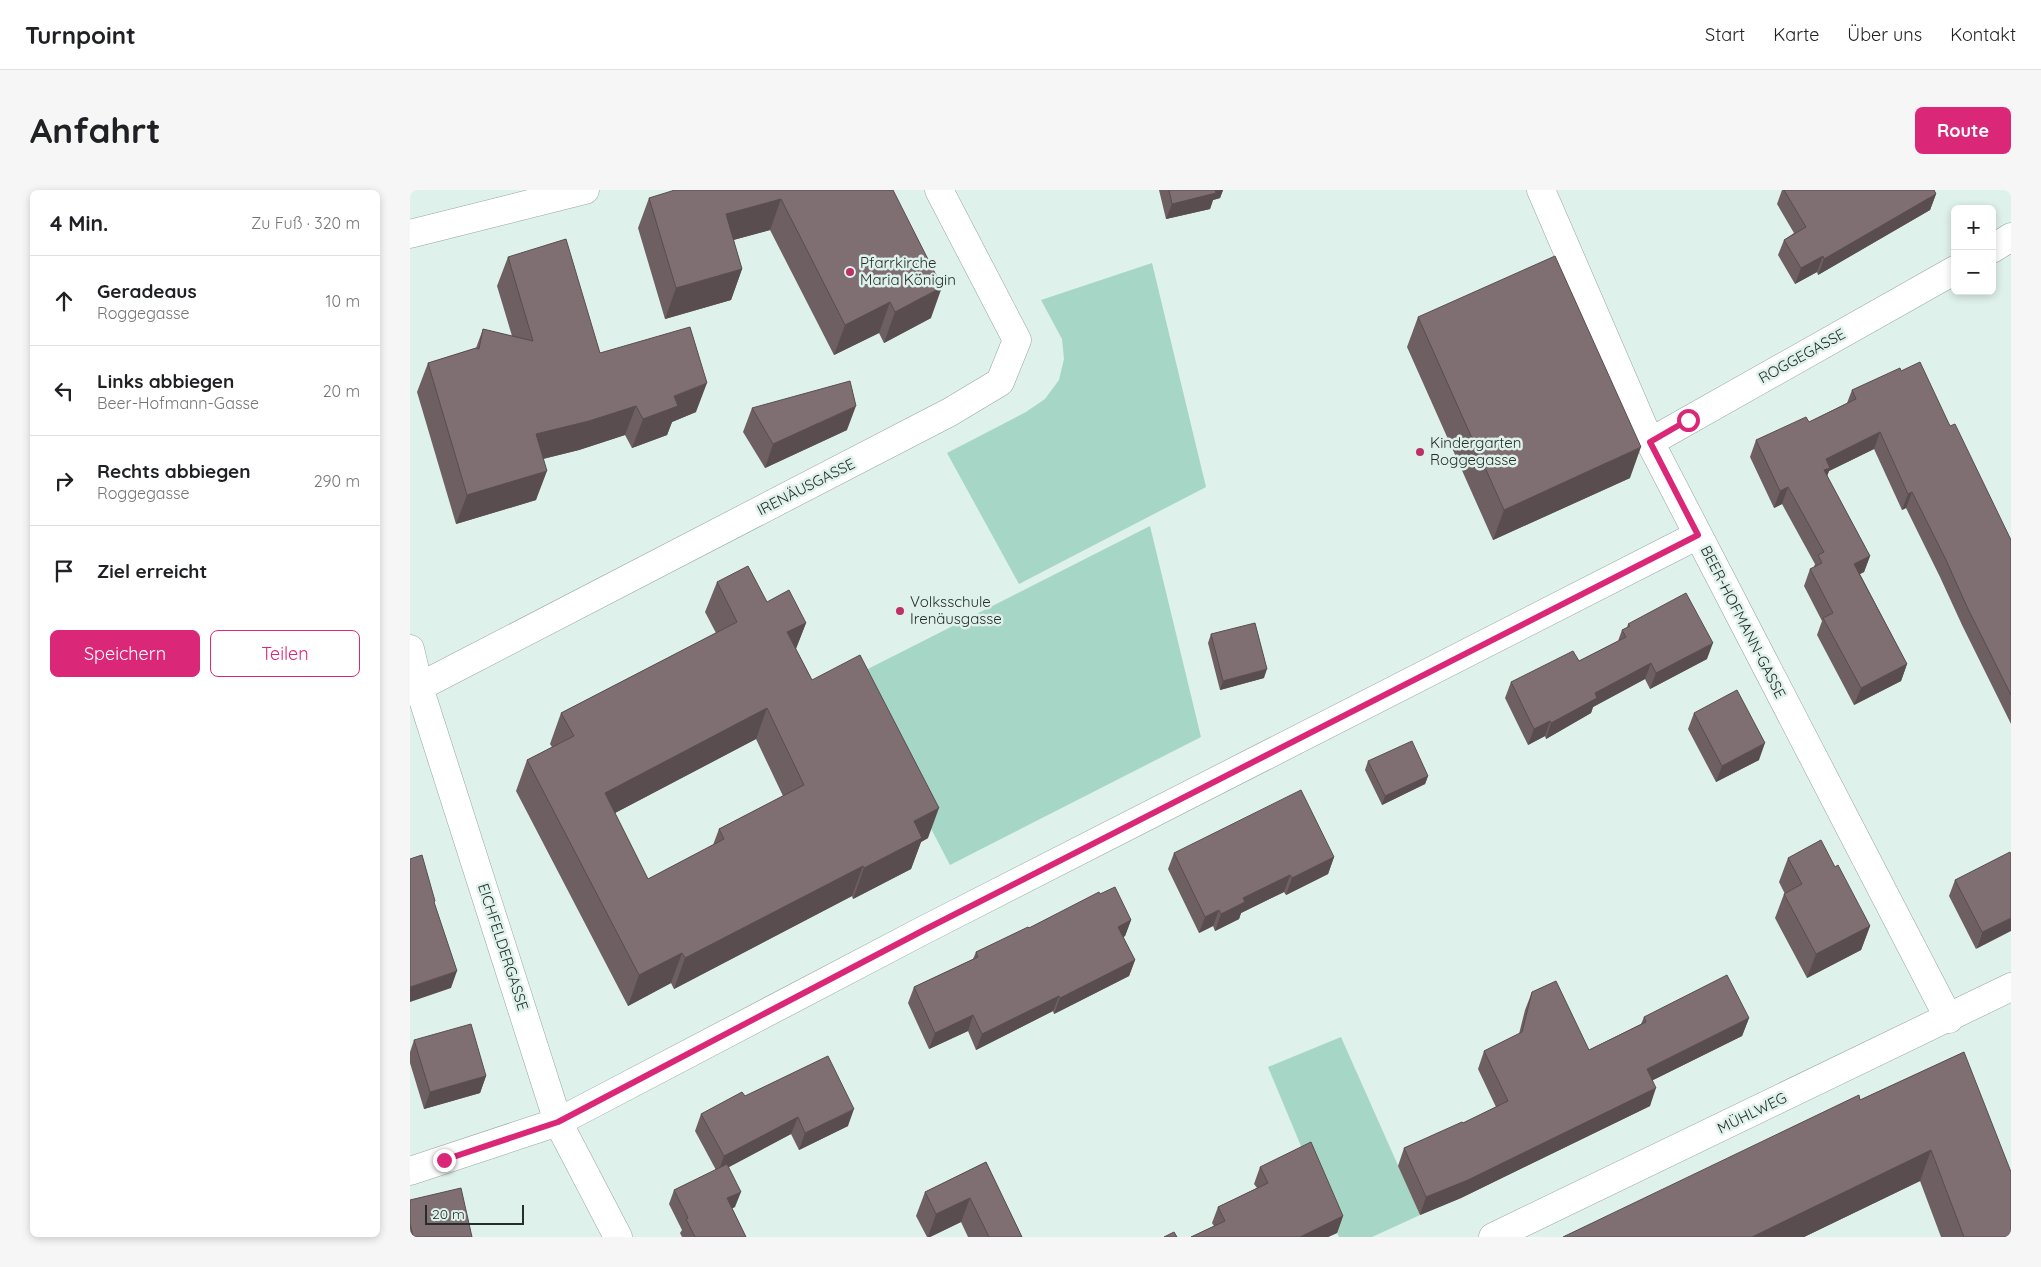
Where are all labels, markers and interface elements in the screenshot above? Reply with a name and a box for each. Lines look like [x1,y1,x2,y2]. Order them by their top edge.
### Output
text: Turnpoint [25,20,136,50]
text: Start [1705,23,1745,46]
text: Karte [1773,23,1819,46]
text: Über uns [1847,23,1922,46]
text: Kontakt [1950,23,2016,46]
button: Route [1915,107,2011,154]
text: Anfahrt [30,108,161,152]
map controls [1951,205,1996,295]
button: + [1951,205,1996,250]
text: 4 Min. [50,210,108,236]
text: Zu Fuß · 320 m [251,213,360,233]
button: − [1951,250,1996,295]
place label: Pfarrkirche Maria Königin [860,253,956,289]
marker: Pfarrkirche Maria Königin [844,266,856,278]
text: Geradeaus [97,279,197,303]
icon: ahead [50,287,78,315]
text: 10 m [326,291,360,311]
text: Roggegasse [97,303,190,323]
street label: ROGGEGASSE [1755,324,1848,387]
text: Links abbiegen [97,369,234,393]
icon: left [50,377,78,405]
text: 20 m [323,381,360,401]
text: Beer-Hofmann-Gasse [97,393,259,413]
route start [1677,409,1700,432]
place label: Kindergarten Roggegasse [1430,433,1521,469]
marker: Kindergarten Roggegasse [1414,446,1426,458]
street label: IRENÄUSGASSE [754,454,858,519]
text: Rechts abbiegen [97,459,250,483]
icon: right [50,467,78,495]
text: 290 m [314,471,360,491]
text: Roggegasse [97,483,190,503]
street label: BEER-HOFMANN-GASSE [1697,542,1790,701]
icon: arrive [50,557,78,585]
text: Ziel erreicht [97,559,207,583]
place label: Volksschule Irenäusgasse [910,592,1002,628]
marker: Volksschule Irenäusgasse [894,605,906,617]
button: Speichern [50,630,200,677]
button: Teilen [210,630,360,677]
street label: EICHFELDERGASSE [474,881,533,1013]
street label: MÜHLWEG [1714,1088,1790,1138]
route end [433,1149,456,1172]
scale bar [425,1202,524,1225]
text: 20 m [432,1205,465,1223]

